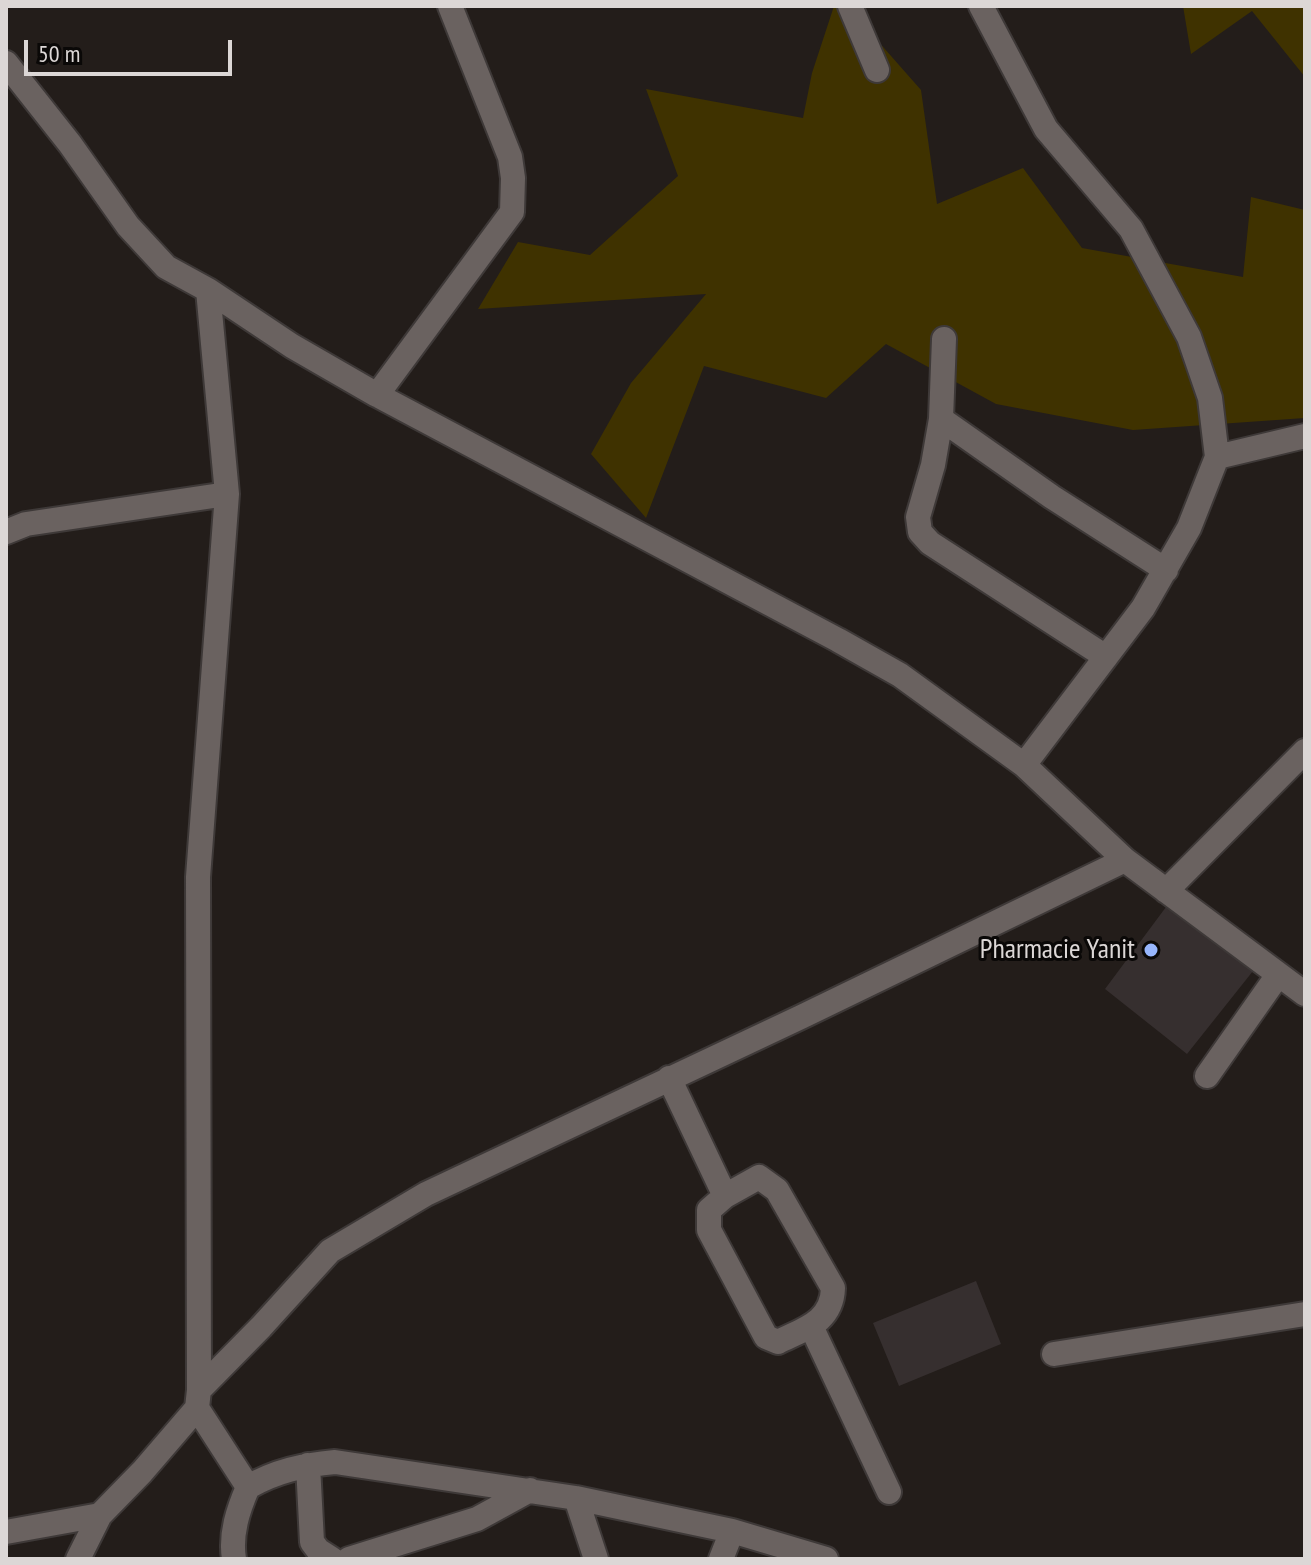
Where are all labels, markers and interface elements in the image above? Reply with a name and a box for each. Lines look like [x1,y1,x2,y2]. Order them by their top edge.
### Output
scale bar [28,24,236,74]
text: 50 m [38,38,80,69]
place label: Pharmacie Yanit [980,933,1135,967]
marker: Pharmacie Yanit [1142,941,1160,959]

